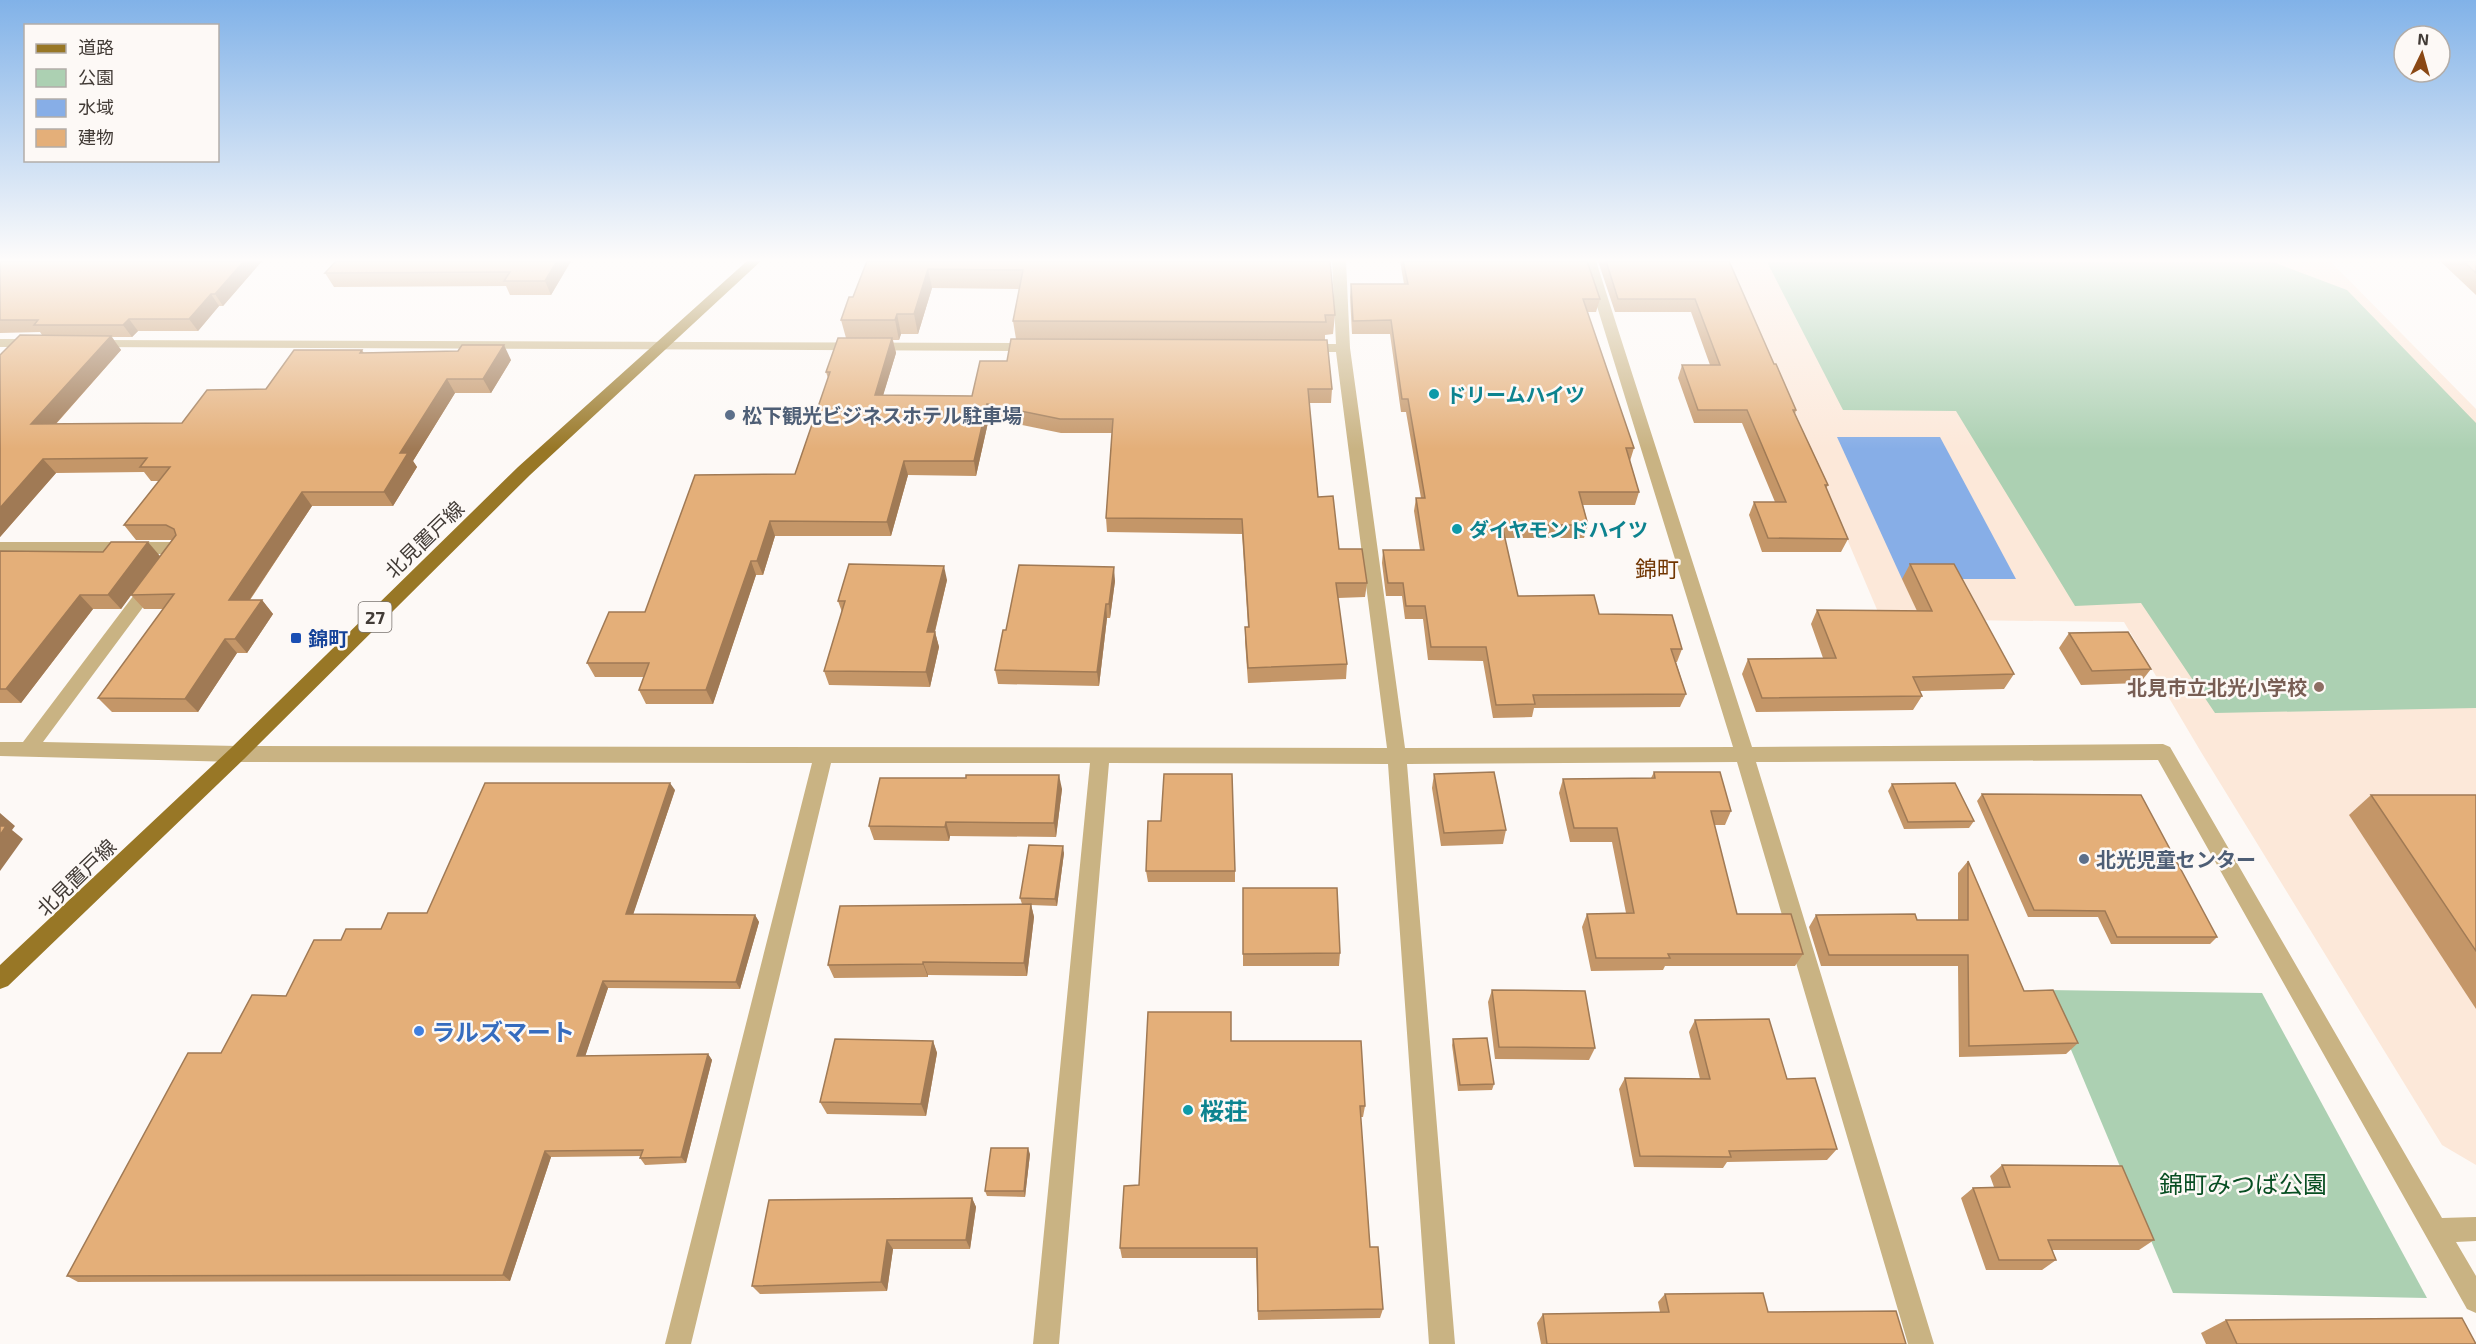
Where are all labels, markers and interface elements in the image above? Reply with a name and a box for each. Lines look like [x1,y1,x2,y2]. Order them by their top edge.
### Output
legend [24,24,219,162]
north arrow [2392,24,2452,84]
text: N [2417,29,2430,49]
text: 道路 [78,36,114,58]
text: 公園 [78,66,114,88]
text: 水域 [78,96,114,118]
text: 建物 [78,126,114,148]
place label: ドリームハイツ [1446,382,1585,406]
marker: ドリームハイツ [1427,387,1441,401]
place label: 松下観光ビジネスホテル駐車場 [742,403,1022,427]
marker: 松下観光ビジネスホテル駐車場 [723,408,737,422]
street label: 北見置戸線 [380,496,468,582]
place label: ダイヤモンドハイツ [1469,517,1648,541]
marker: ダイヤモンドハイツ [1450,522,1464,536]
district label: 錦町 [1635,555,1679,581]
road number: 27 [358,602,392,632]
place label: 錦町 [308,626,348,650]
marker: 錦町 [289,631,303,645]
place label: 北見市立北光小学校 [2127,675,2307,699]
marker: 北見市立北光小学校 [2312,680,2326,694]
street label: 北見置戸線 [32,834,120,920]
place label: 北光児童センター [2096,847,2256,871]
marker: 北光児童センター [2077,852,2091,866]
place label: ラルズマート [431,1017,575,1046]
marker: ラルズマート [412,1024,426,1038]
place label: 桜荘 [1200,1096,1248,1125]
marker: 桜荘 [1181,1103,1195,1117]
park label: 錦町みつば公園 [2159,1169,2327,1198]

